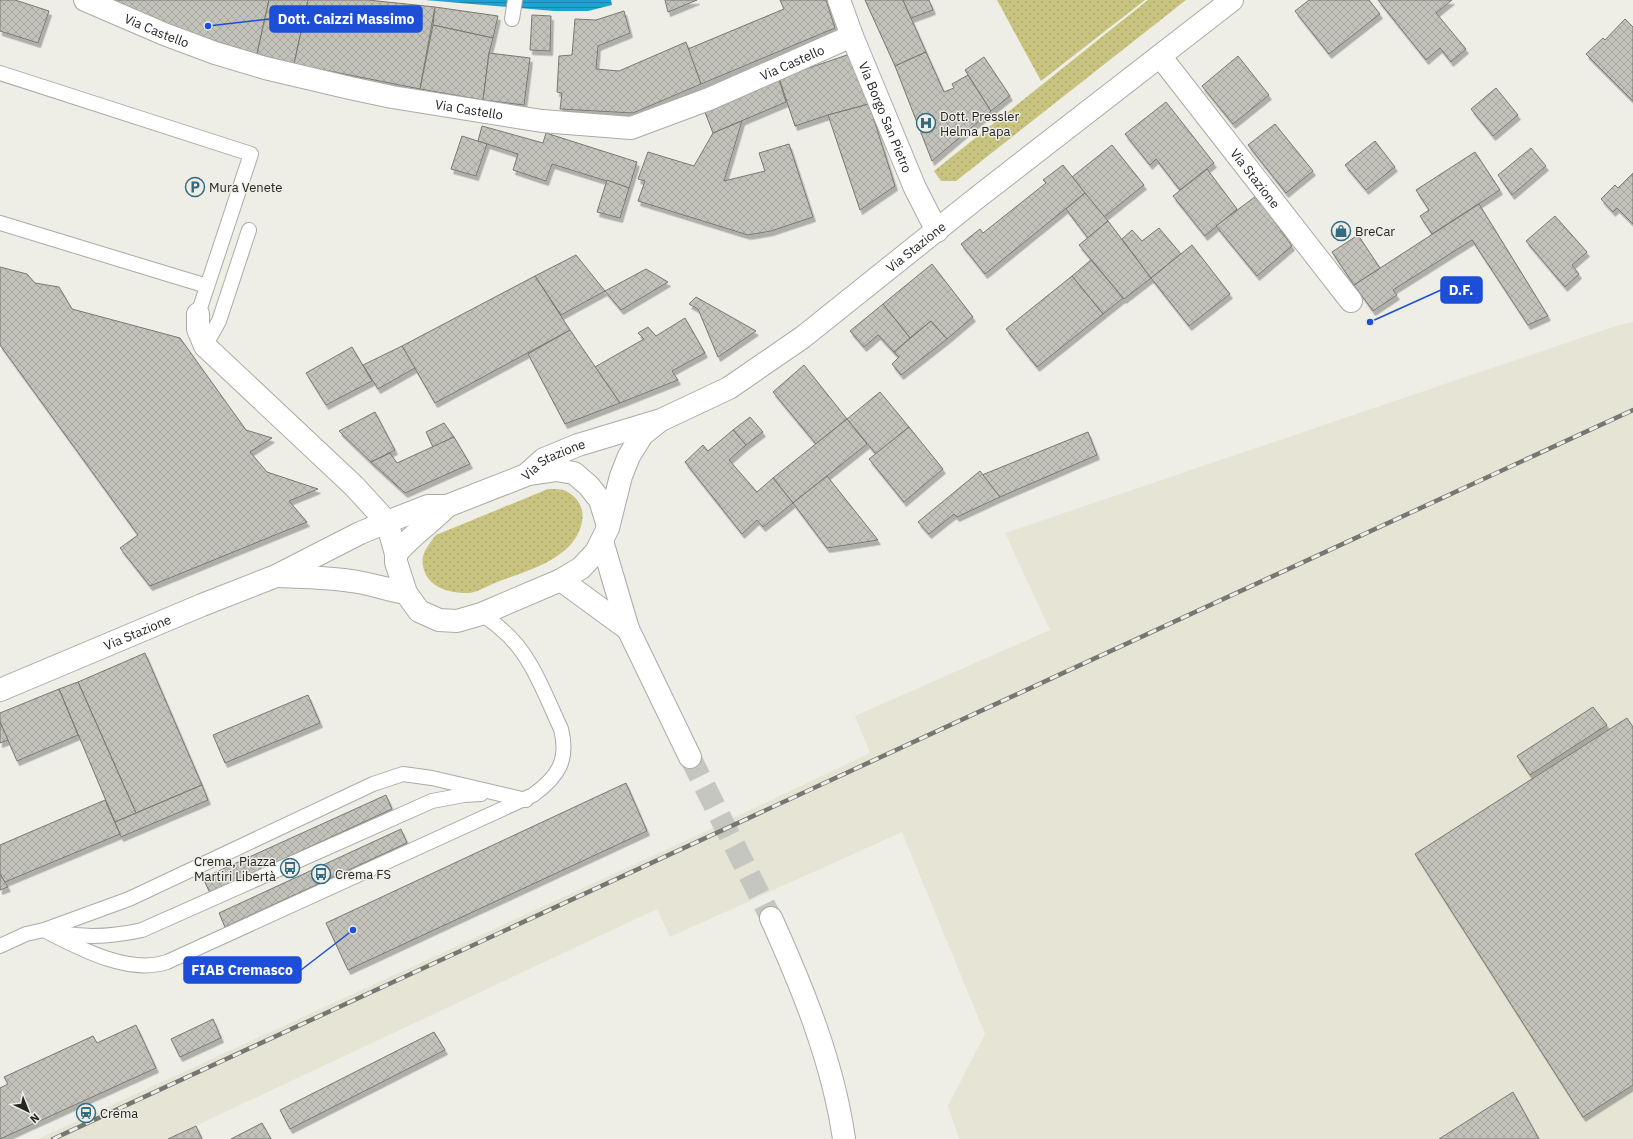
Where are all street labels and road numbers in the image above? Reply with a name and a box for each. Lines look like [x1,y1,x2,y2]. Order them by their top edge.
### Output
street label: Via Castello [122,9,192,51]
street label: Via Castello [757,41,827,84]
street label: Via Borgo San Pietro [855,59,916,175]
street label: Via Castello [434,96,504,123]
street label: Via Stazione [1227,145,1284,212]
street label: Via Stazione [883,218,949,276]
street label: Via Stazione [518,435,587,484]
street label: Via Stazione [101,611,174,654]

